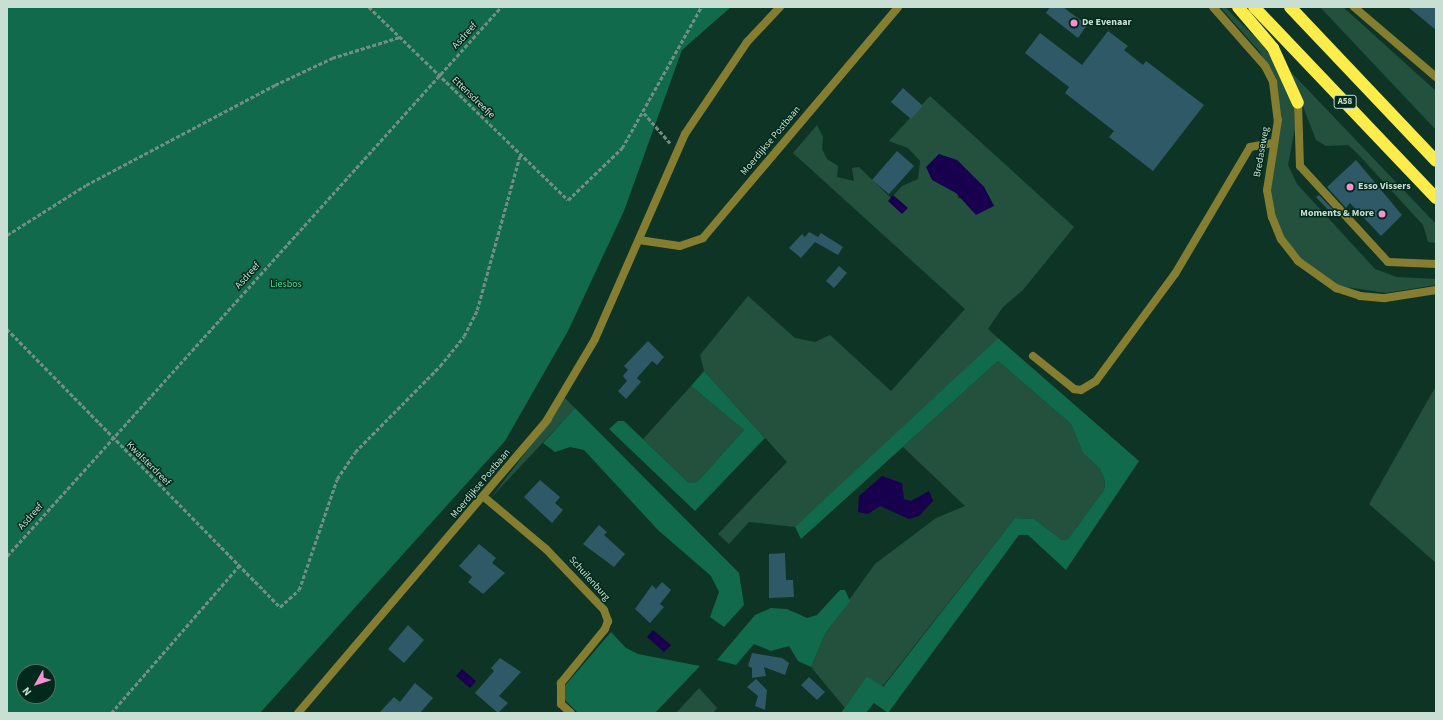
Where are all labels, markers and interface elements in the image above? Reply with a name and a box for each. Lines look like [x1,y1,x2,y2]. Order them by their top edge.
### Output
place label: De Evenaar [1082,17,1131,29]
marker: De Evenaar [1069,18,1079,28]
street label: Asdreef [450,20,480,52]
street label: Ettensdreefje [449,75,497,121]
road number: A58 [1333,95,1357,109]
street label: Moerdijkse Postbaan [739,104,803,178]
street label: Bredaseweg [1252,126,1272,178]
place label: Esso Vissers [1358,181,1411,193]
marker: Esso Vissers [1345,182,1355,192]
place label: Moments & More [1300,208,1374,220]
marker: Moments & More [1377,209,1387,219]
street label: Asdreef [233,260,263,292]
park label: Liesbos [270,279,302,291]
street label: Kwalsterdreef [123,439,173,489]
street label: Moerdijkse Postbaan [449,447,513,521]
street label: Asdreef [16,501,46,533]
street label: Schuilenburg [566,554,612,604]
north arrow [16,664,56,704]
text: N [19,684,35,699]

